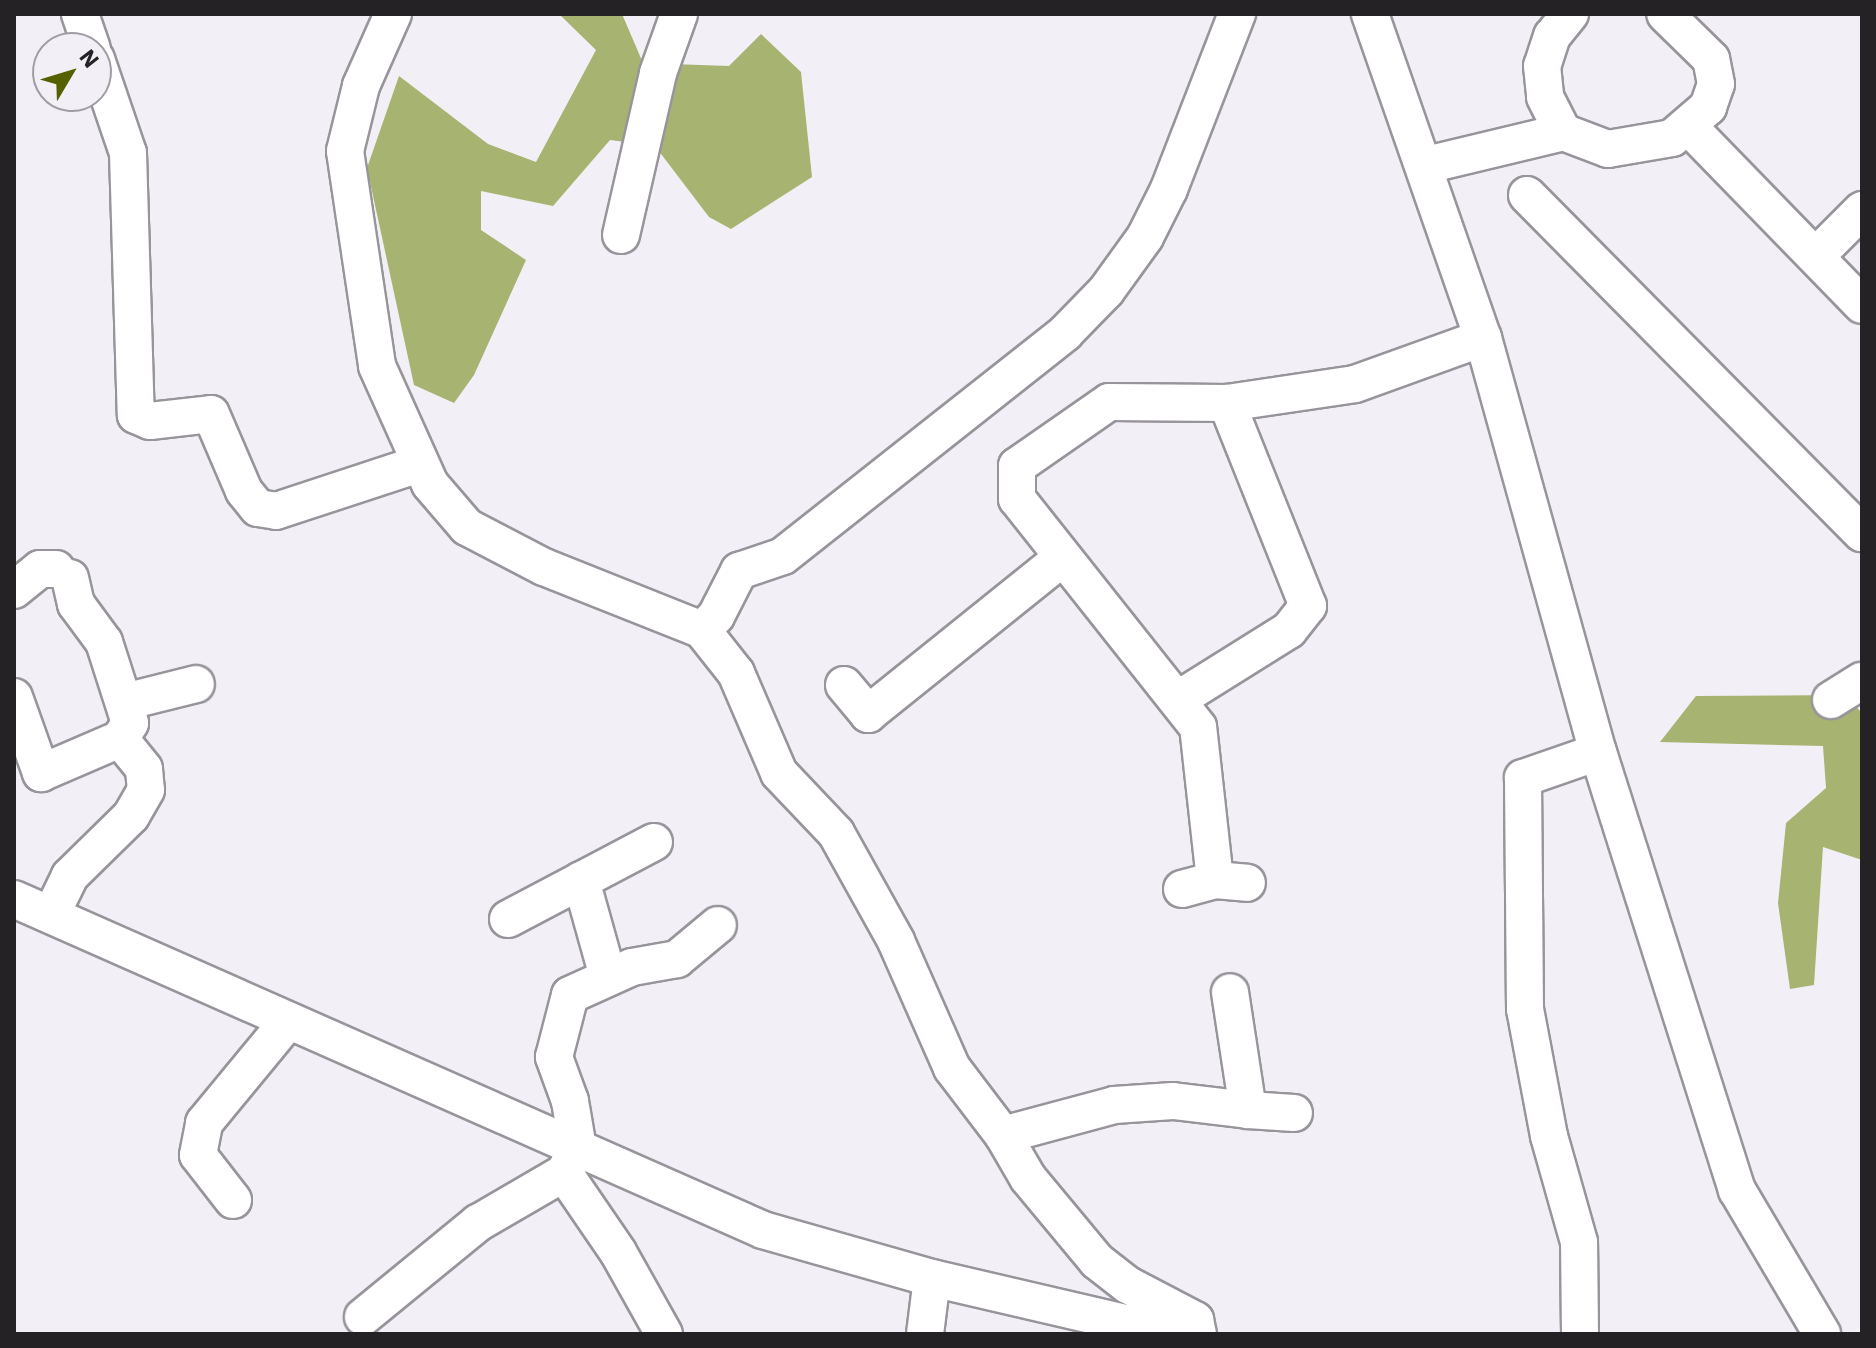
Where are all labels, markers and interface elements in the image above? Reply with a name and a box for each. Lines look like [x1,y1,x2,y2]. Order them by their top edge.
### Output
north arrow [32,32,112,112]
text: N [73,43,106,73]

